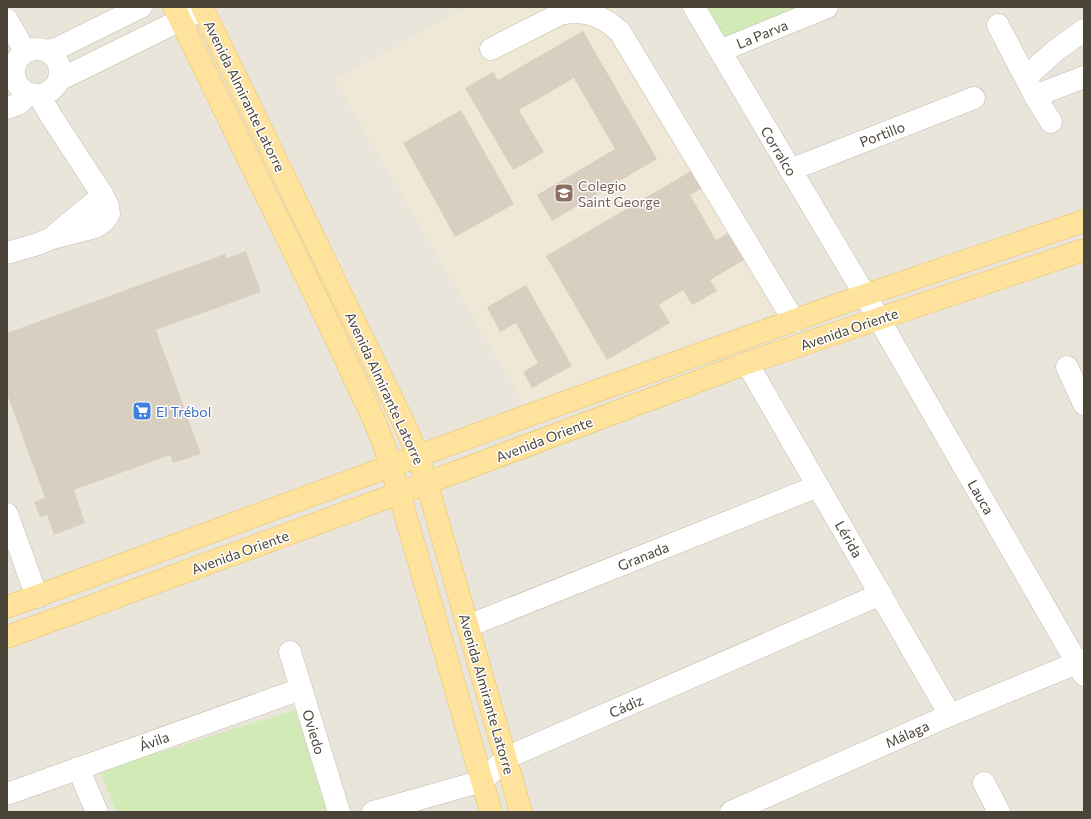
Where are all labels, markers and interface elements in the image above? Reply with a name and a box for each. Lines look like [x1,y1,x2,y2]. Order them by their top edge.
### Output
street label: La Parva [734,16,790,52]
street label: Avenida Almirante Latorre [201,18,289,174]
street label: Portillo [857,118,907,150]
street label: Corralco [758,123,800,179]
place label: Colegio Saint George [578,177,660,210]
school or university icon: Colegio Saint George [553,182,575,204]
street label: Avenida Oriente [798,304,900,354]
street label: Avenida Almirante Latorre [342,309,428,467]
supermarket icon: El Trébol [131,400,153,422]
place label: El Trébol [156,403,211,420]
street label: Avenida Oriente [493,413,595,465]
street label: Lauca [964,477,998,517]
street label: Lérida [832,517,866,561]
street label: Avenida Oriente [189,527,291,577]
street label: Granada [615,538,671,574]
street label: Avenida Almirante Latorre [456,612,518,776]
street label: Cádiz [606,691,646,721]
street label: Oviedo [299,707,329,757]
street label: Málaga [882,717,932,751]
street label: Ávila [137,728,171,754]

